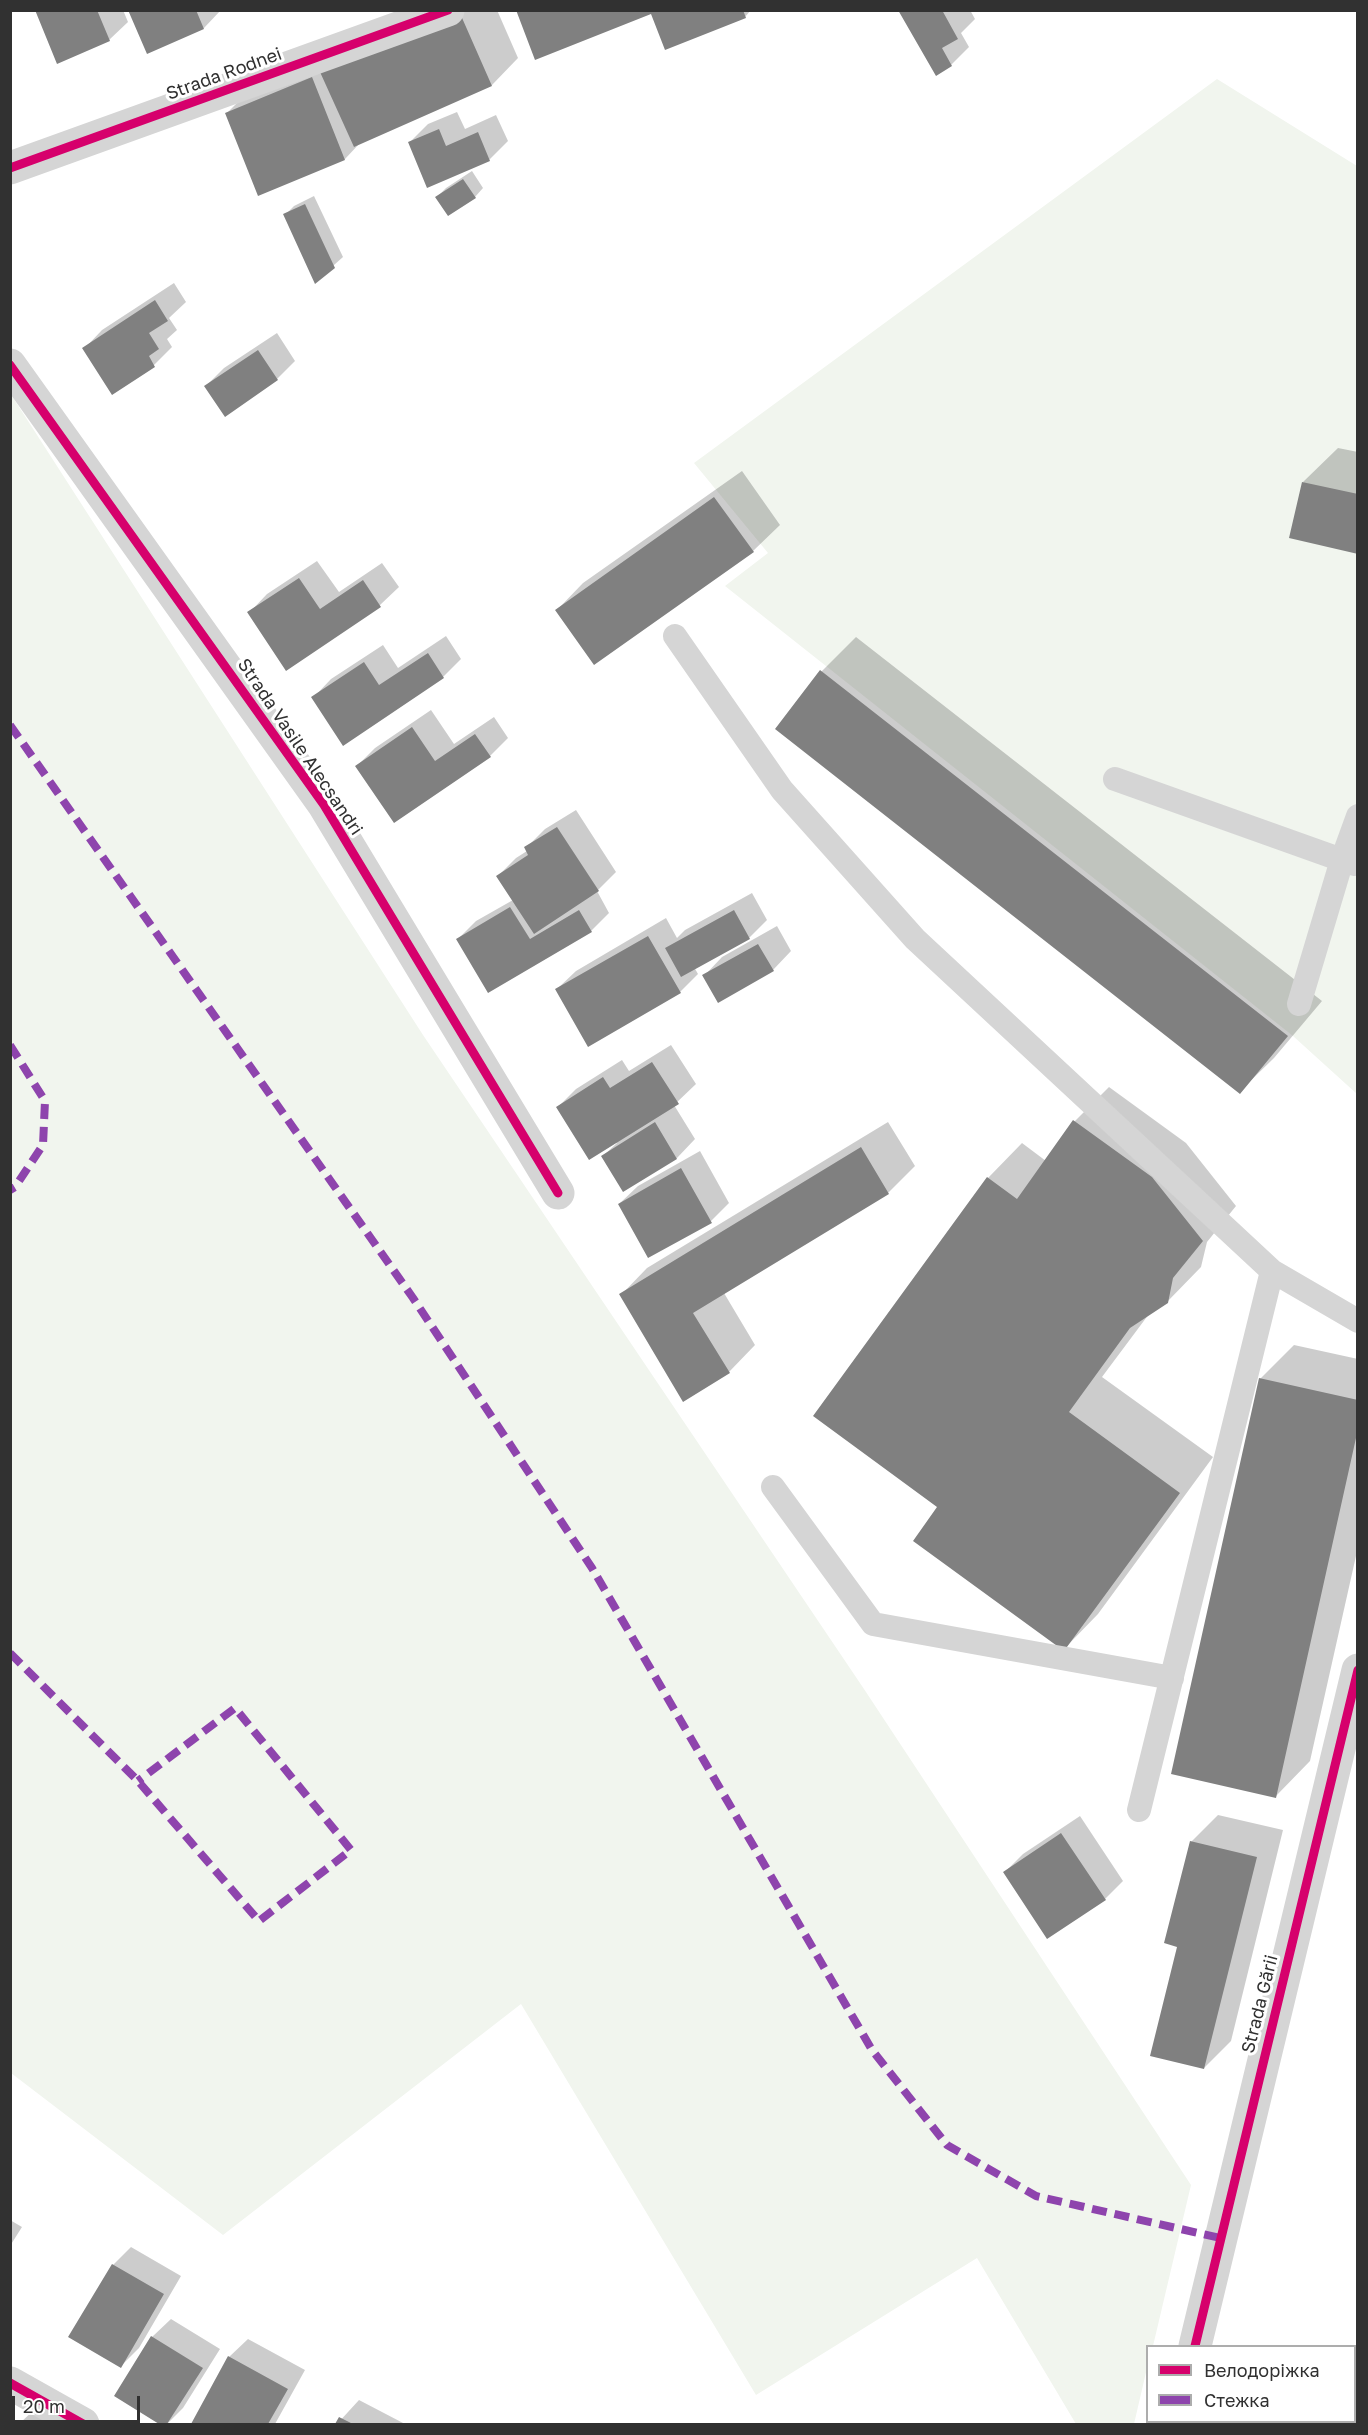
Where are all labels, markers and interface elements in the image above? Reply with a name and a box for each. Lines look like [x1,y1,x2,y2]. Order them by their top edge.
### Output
street label: Strada Rodnei [163,43,285,105]
street label: Strada Vasile Alecsandri [233,655,367,839]
street label: Strada Gării [1237,1953,1283,2055]
legend [1146,2345,1356,2423]
text: Велодоріжка [1204,2359,1320,2381]
scale bar [15,2384,142,2422]
text: Стежка [1204,2389,1270,2411]
text: 20 m [23,2395,65,2417]

